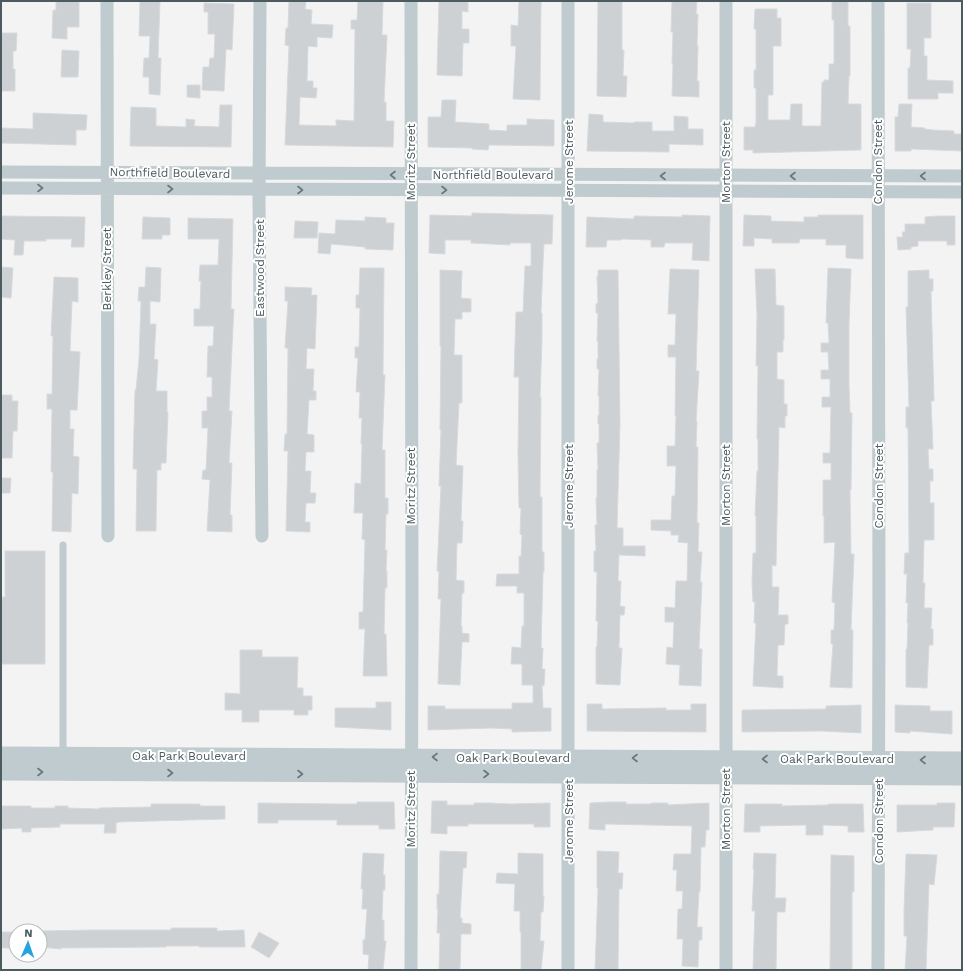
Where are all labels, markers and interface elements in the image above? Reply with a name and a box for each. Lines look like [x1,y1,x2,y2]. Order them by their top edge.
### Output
street label: Condon Street [871,119,885,205]
street label: Jerome Street [562,120,576,204]
street label: Morton Street [719,121,733,203]
street label: Moritz Street [404,123,418,201]
street label: Northfield Boulevard [109,165,231,181]
street label: Northfield Boulevard [433,168,553,182]
one-way arrow [390,171,396,179]
one-way arrow [660,172,666,180]
one-way arrow [790,172,796,180]
one-way arrow [920,172,926,180]
one-way arrow [37,184,43,193]
one-way arrow [167,185,173,193]
one-way arrow [297,186,303,194]
one-way arrow [441,186,447,194]
street label: Eastwood Street [253,219,267,317]
street label: Berkley Street [100,228,114,310]
street label: Condon Street [872,443,886,529]
street label: Jerome Street [562,444,576,528]
street label: Morton Street [719,444,733,526]
street label: Moritz Street [404,447,418,525]
street label: Oak Park Boulevard [132,749,246,763]
street label: Oak Park Boulevard [456,751,570,765]
street label: Oak Park Boulevard [780,752,894,766]
one-way arrow [432,753,438,761]
one-way arrow [632,754,638,762]
one-way arrow [762,755,768,763]
one-way arrow [920,756,926,764]
one-way arrow [37,768,43,776]
street label: Morton Street [719,768,733,850]
one-way arrow [167,769,173,777]
one-way arrow [297,770,303,778]
street label: Moritz Street [404,770,418,848]
one-way arrow [483,770,489,779]
street label: Condon Street [872,778,886,864]
street label: Jerome Street [562,779,576,863]
north arrow [8,923,48,963]
text: N [24,927,33,940]

